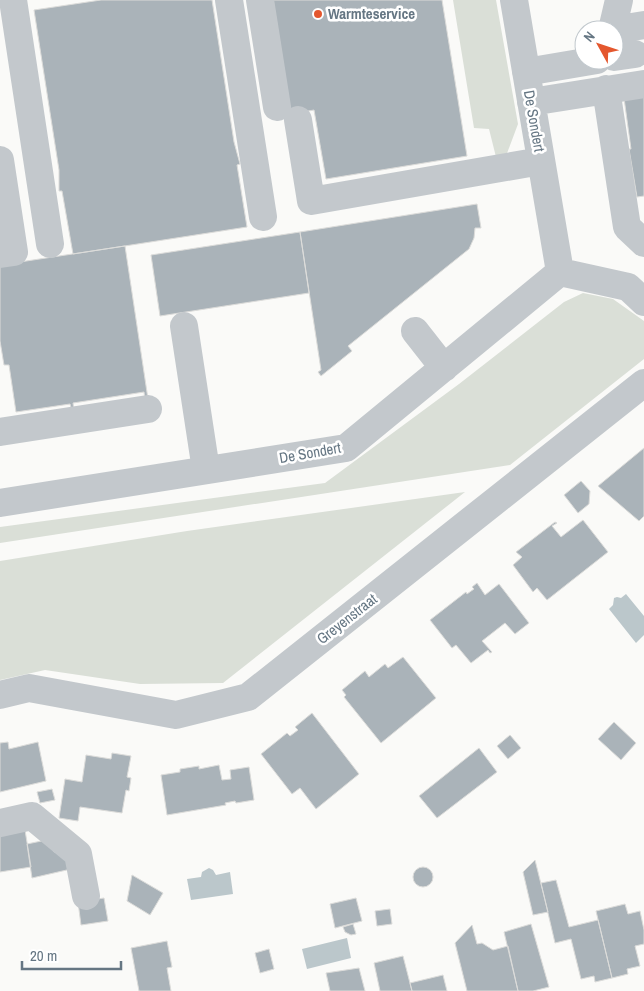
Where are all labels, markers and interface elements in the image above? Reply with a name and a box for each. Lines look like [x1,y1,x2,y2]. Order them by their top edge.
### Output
place label: Warmteservice [328,3,415,24]
marker: Warmteservice [312,8,324,20]
north arrow [574,20,624,70]
text: N [579,28,599,46]
street label: De Sondert [519,88,550,154]
street label: De Sondert [277,437,343,468]
street label: Greyenstraat [312,588,382,649]
scale bar [22,938,121,970]
text: 20 m [30,945,57,966]

